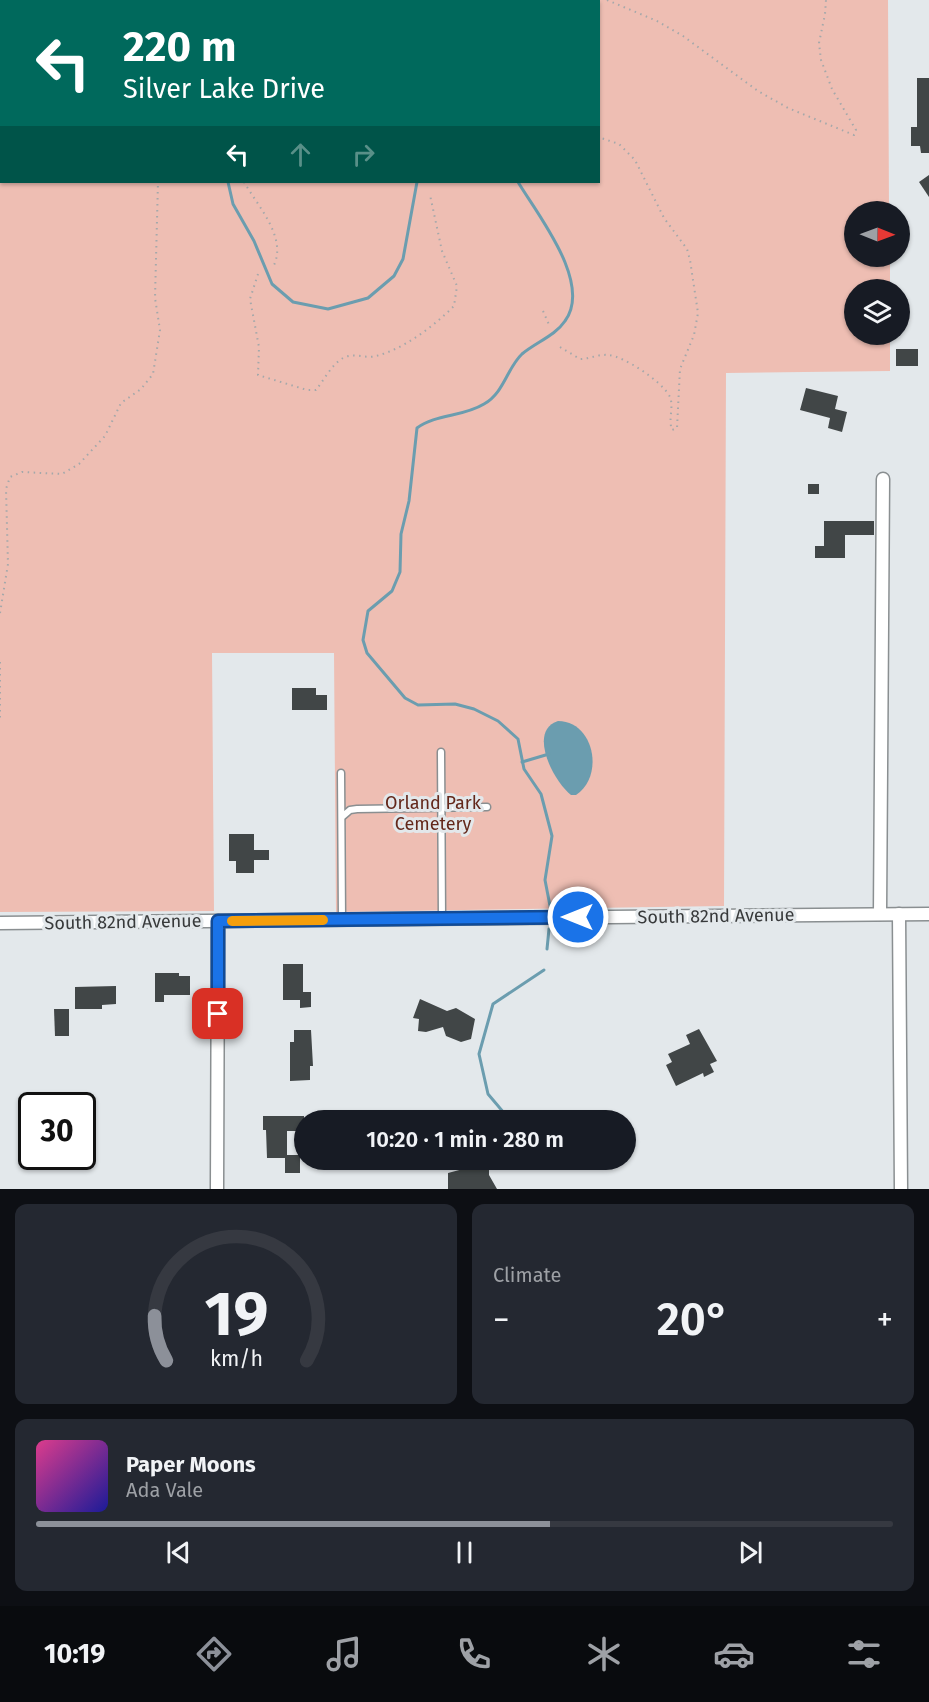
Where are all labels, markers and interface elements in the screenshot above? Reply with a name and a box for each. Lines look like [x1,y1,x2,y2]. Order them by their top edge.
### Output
text: 220 m [123,22,236,72]
icon: left [24,24,102,102]
text: Silver Lake Drive [123,73,325,105]
icon: left [221,138,254,171]
icon: ahead [284,138,317,171]
icon: right [347,138,380,171]
north arrow [844,201,910,267]
map controls [844,201,910,345]
button: layers [844,279,910,345]
park label: Orland Park Cemetery [385,792,482,835]
position arrow [546,885,610,949]
street label: South 82nd Avenue [637,904,795,928]
street label: South 82nd Avenue [44,910,202,934]
pin [192,988,243,1039]
icon: arrive [201,997,234,1030]
speed limit sign: 30 [18,1092,96,1170]
text: 10:20 · 1 min · 280 m [366,1126,564,1153]
text: Climate [493,1263,561,1287]
text: 19 [204,1277,268,1352]
text: 20° [657,1293,729,1347]
text: − [493,1300,510,1340]
text: + [877,1300,893,1340]
text: km/h [209,1346,263,1372]
text: Paper Moons [126,1451,256,1478]
text: Ada Vale [126,1478,203,1502]
icon: previous [162,1536,195,1569]
icon: pause [448,1536,481,1569]
icon: next [734,1536,767,1569]
icon: directions [193,1633,235,1675]
icon: music [323,1633,365,1675]
icon: phone [453,1633,495,1675]
icon: climate [583,1633,625,1675]
icon: car [713,1633,755,1675]
icon: filters [843,1633,885,1675]
text: 10:19 [44,1638,106,1670]

